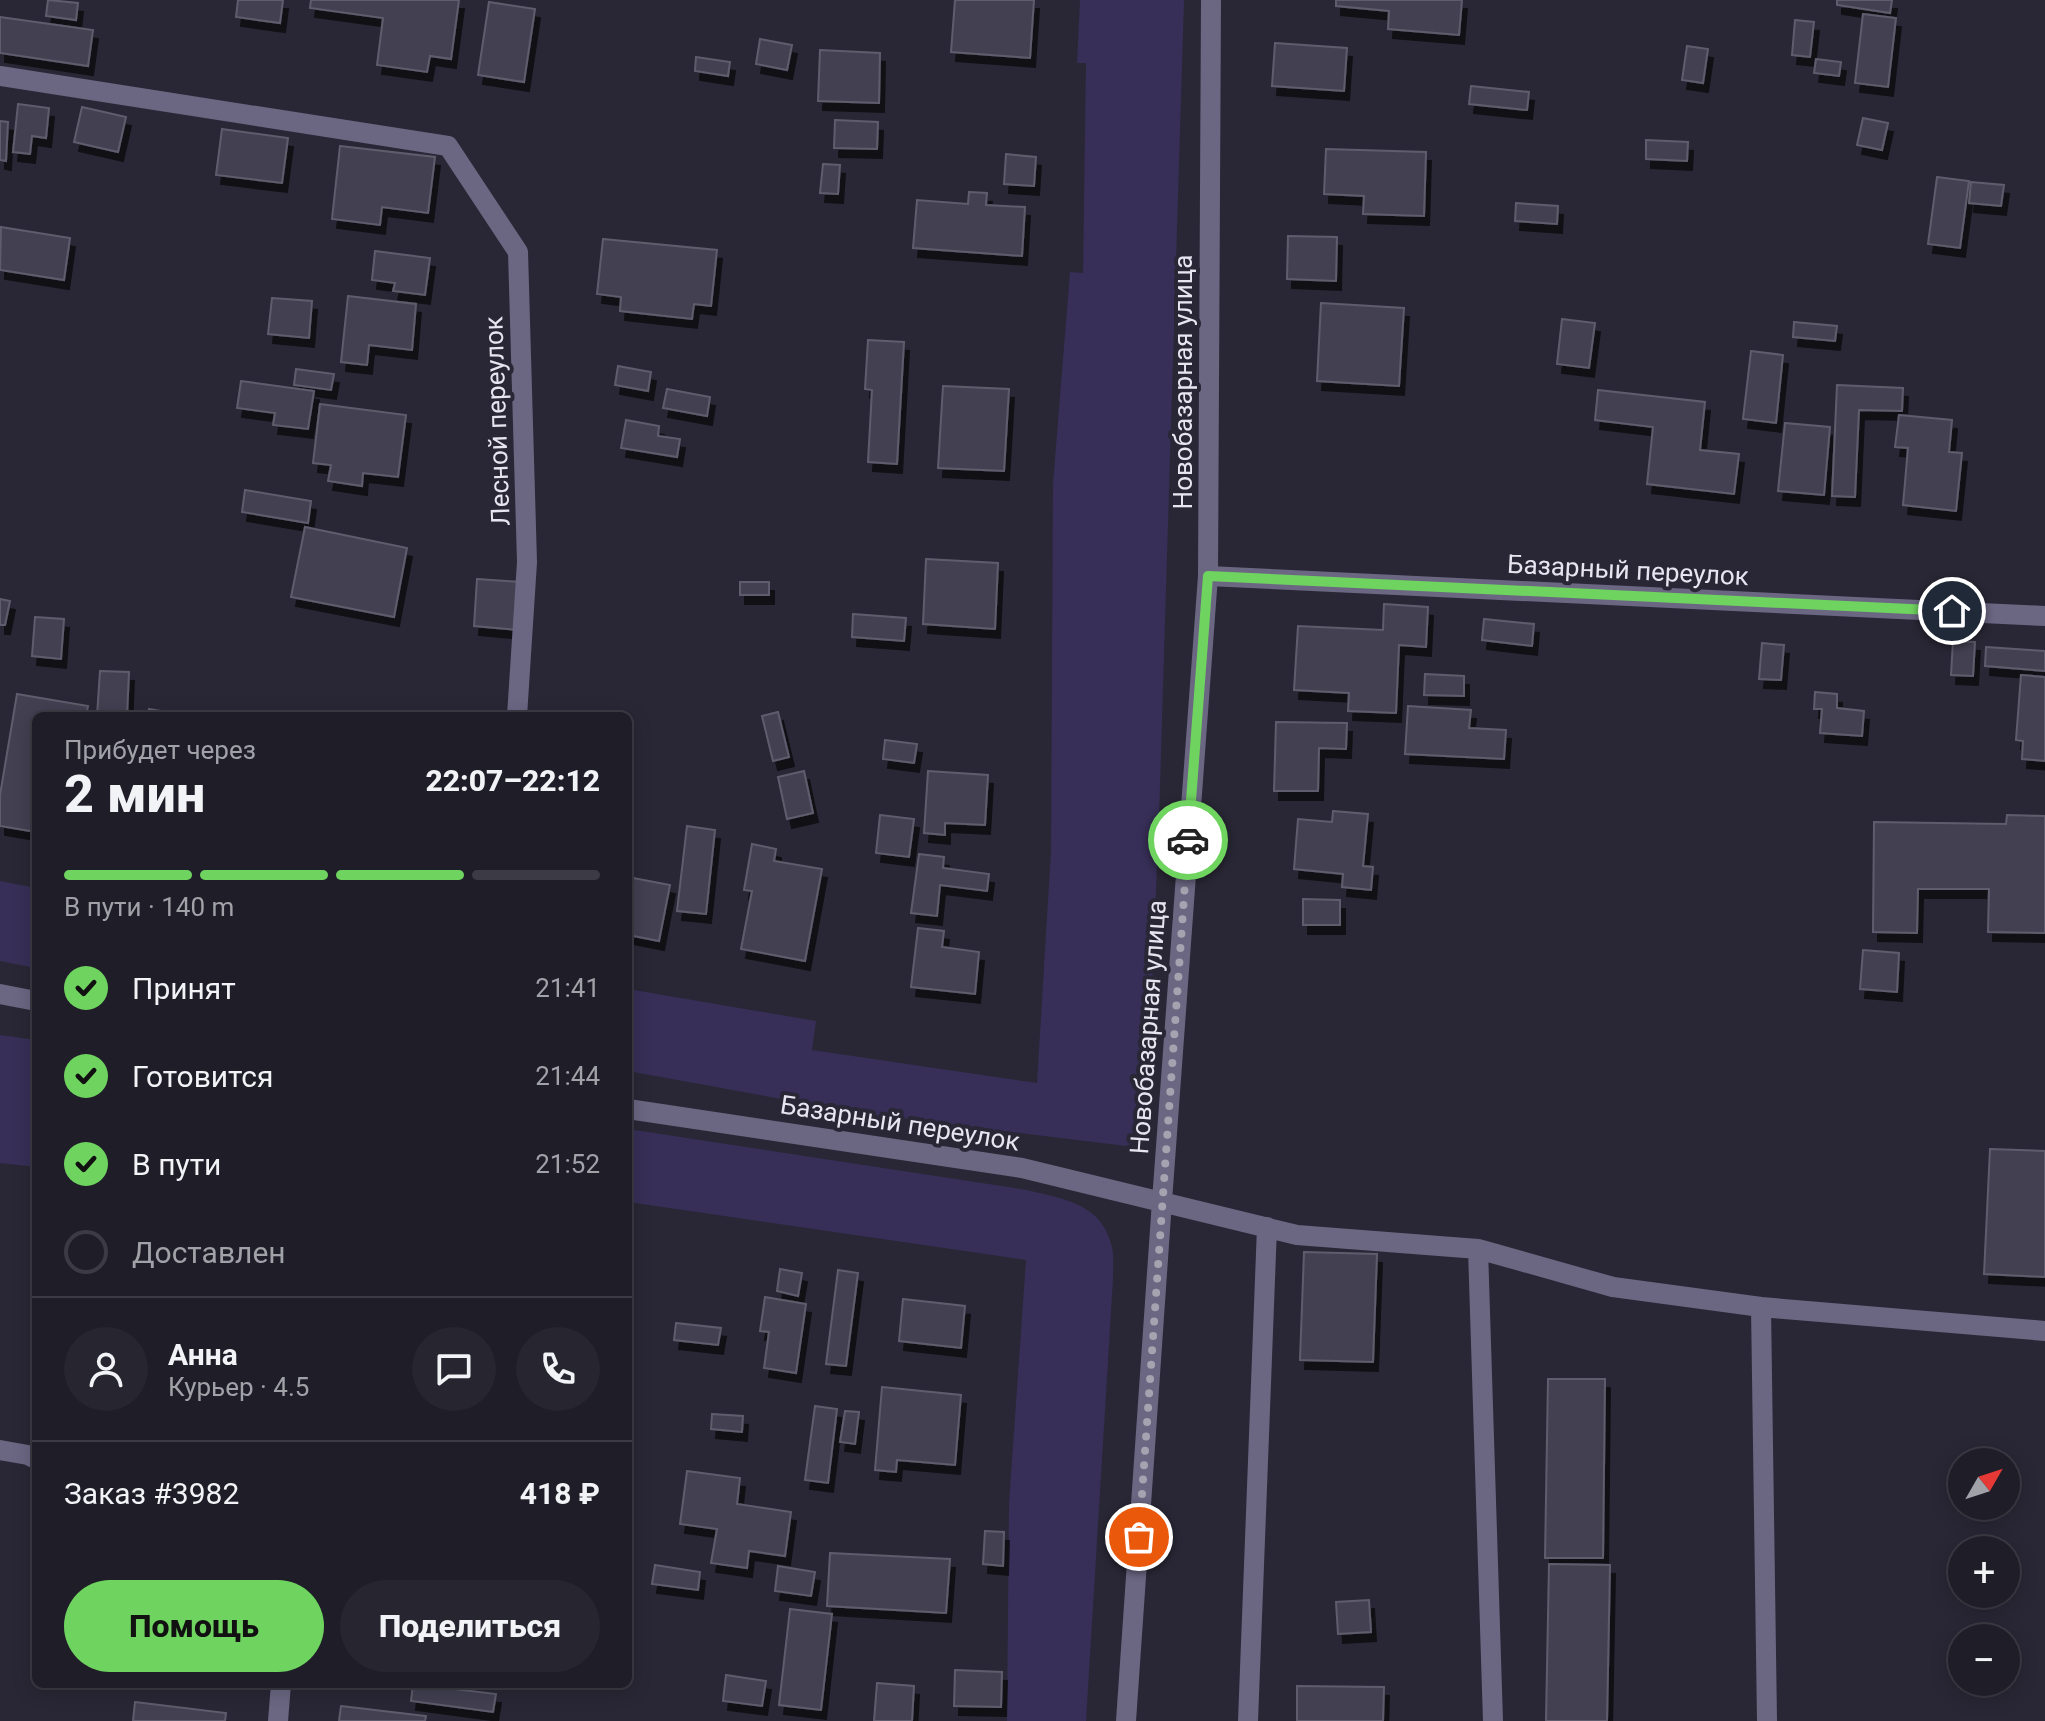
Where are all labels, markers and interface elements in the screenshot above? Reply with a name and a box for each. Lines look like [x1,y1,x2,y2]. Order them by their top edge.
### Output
street label: Новобазарная улица [1168,255,1198,509]
street label: Лесной переулок [478,316,516,526]
street label: Базарный переулок [1506,549,1750,591]
pin [1918,577,1986,645]
icon: home [1930,589,1974,633]
text: Прибудет через [64,735,256,765]
text: 22:07–22:12 [425,763,600,798]
text: 2 мин [64,764,205,825]
courier [1148,800,1228,880]
icon: car [1166,818,1210,862]
text: В пути · 140 m [64,892,234,922]
street label: Новобазарная улица [1124,899,1172,1155]
icon: check [64,966,108,1010]
text: Принят [132,971,236,1006]
text: 21:41 [535,973,600,1003]
icon: check [64,1054,108,1098]
text: Готовится [132,1059,274,1094]
text: 21:44 [535,1061,600,1091]
street label: Базарный переулок [778,1089,1022,1157]
icon: check [64,1142,108,1186]
text: В пути [132,1147,221,1182]
text: 21:52 [535,1149,600,1179]
text: Доставлен [132,1235,286,1270]
button: person [64,1327,148,1411]
button: chat [412,1327,496,1411]
button: phone [516,1327,600,1411]
text: Анна [168,1337,238,1372]
text: Курьер · 4.5 [168,1372,309,1402]
north arrow [1948,1448,2020,1520]
map controls [1948,1448,2020,1696]
text: Заказ #3982 [64,1476,239,1511]
text: 418 ₽ [520,1476,600,1511]
pin [1105,1503,1173,1571]
icon: bag [1117,1515,1161,1559]
button: + [1948,1536,2020,1608]
button: Помощь [64,1580,324,1672]
button: Поделиться [340,1580,600,1672]
button: − [1948,1624,2020,1696]

